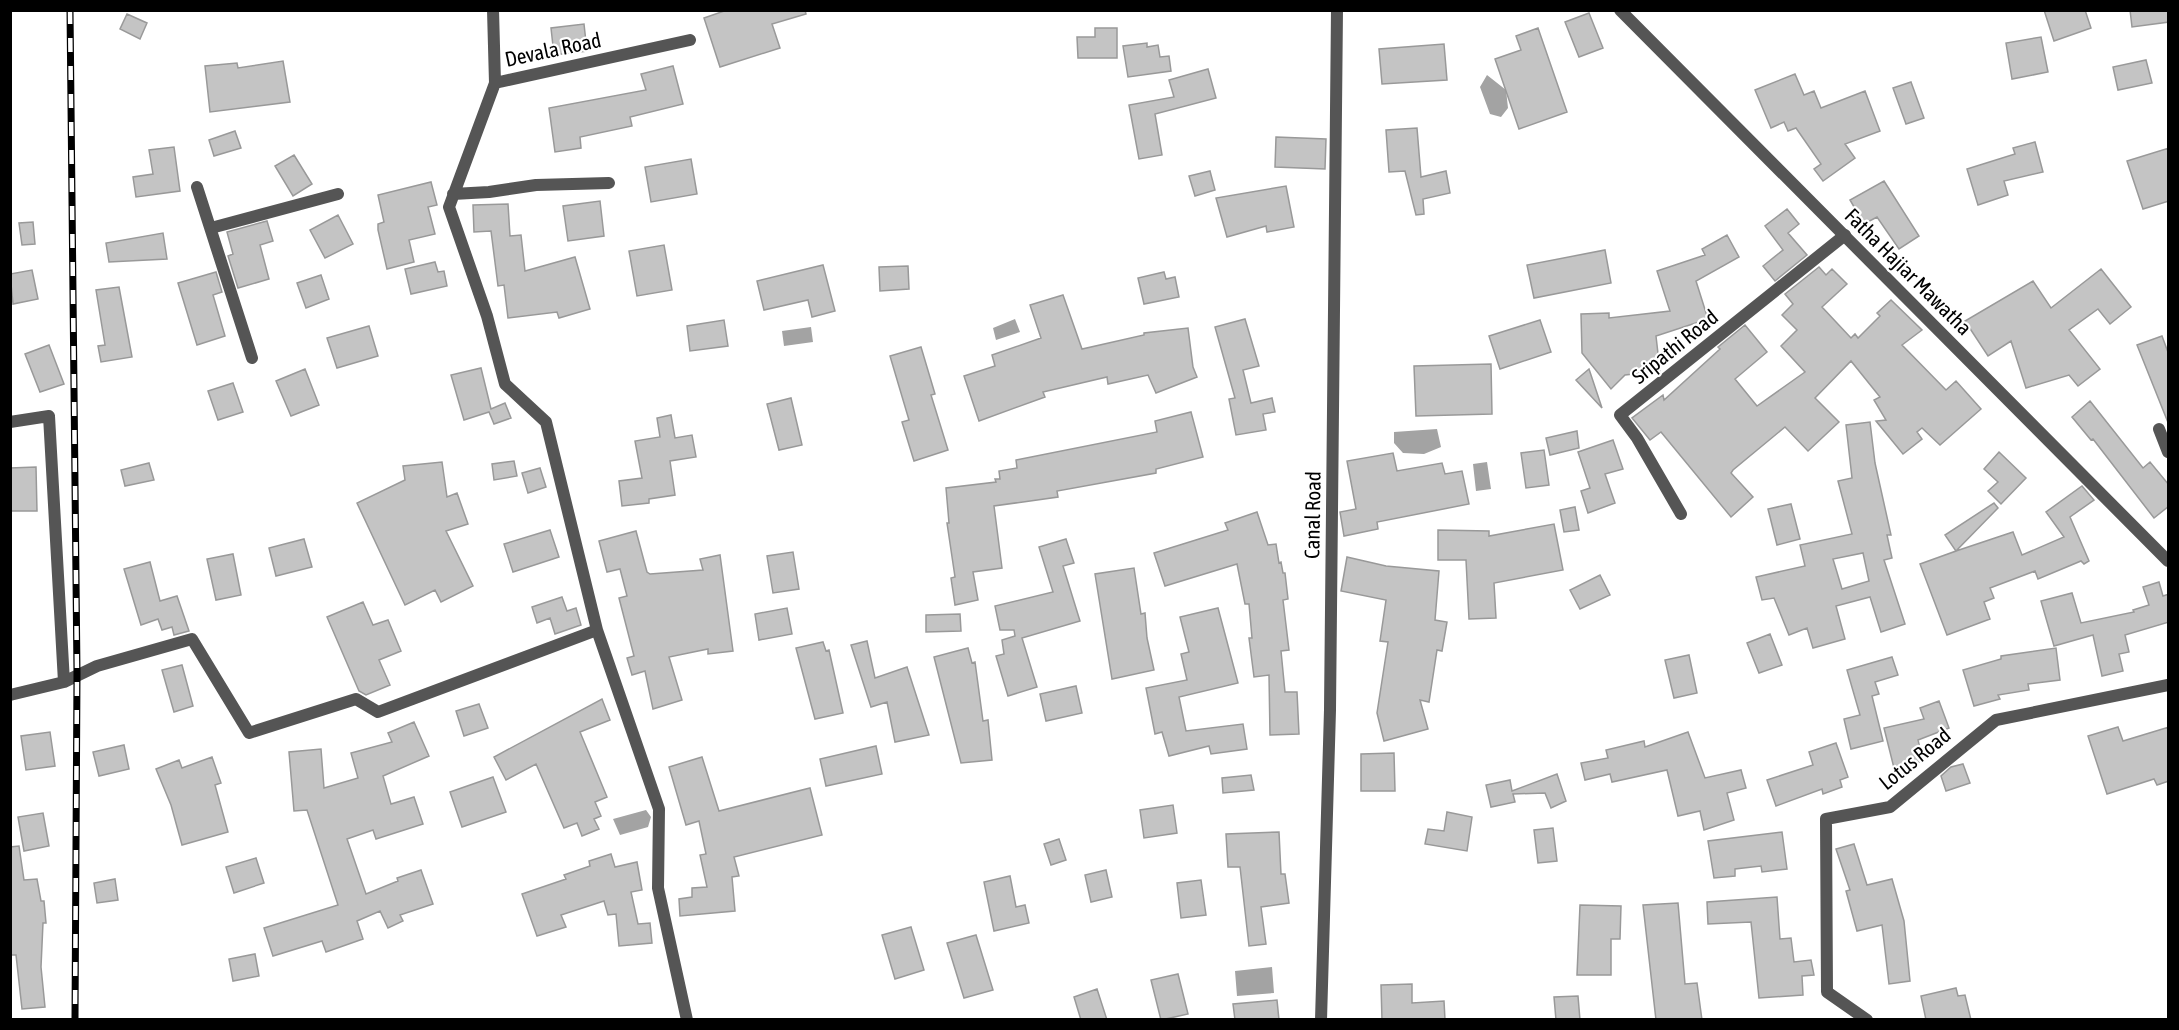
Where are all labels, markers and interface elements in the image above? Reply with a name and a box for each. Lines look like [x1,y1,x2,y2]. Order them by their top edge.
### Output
street label: Devala Road [503,27,603,71]
street label: Fatha Hajiar Mawatha [1840,203,1977,340]
street label: Sripathi Road [1627,304,1722,388]
street label: Canal Road [1299,471,1325,559]
street label: Lotus Road [1874,722,1955,794]

